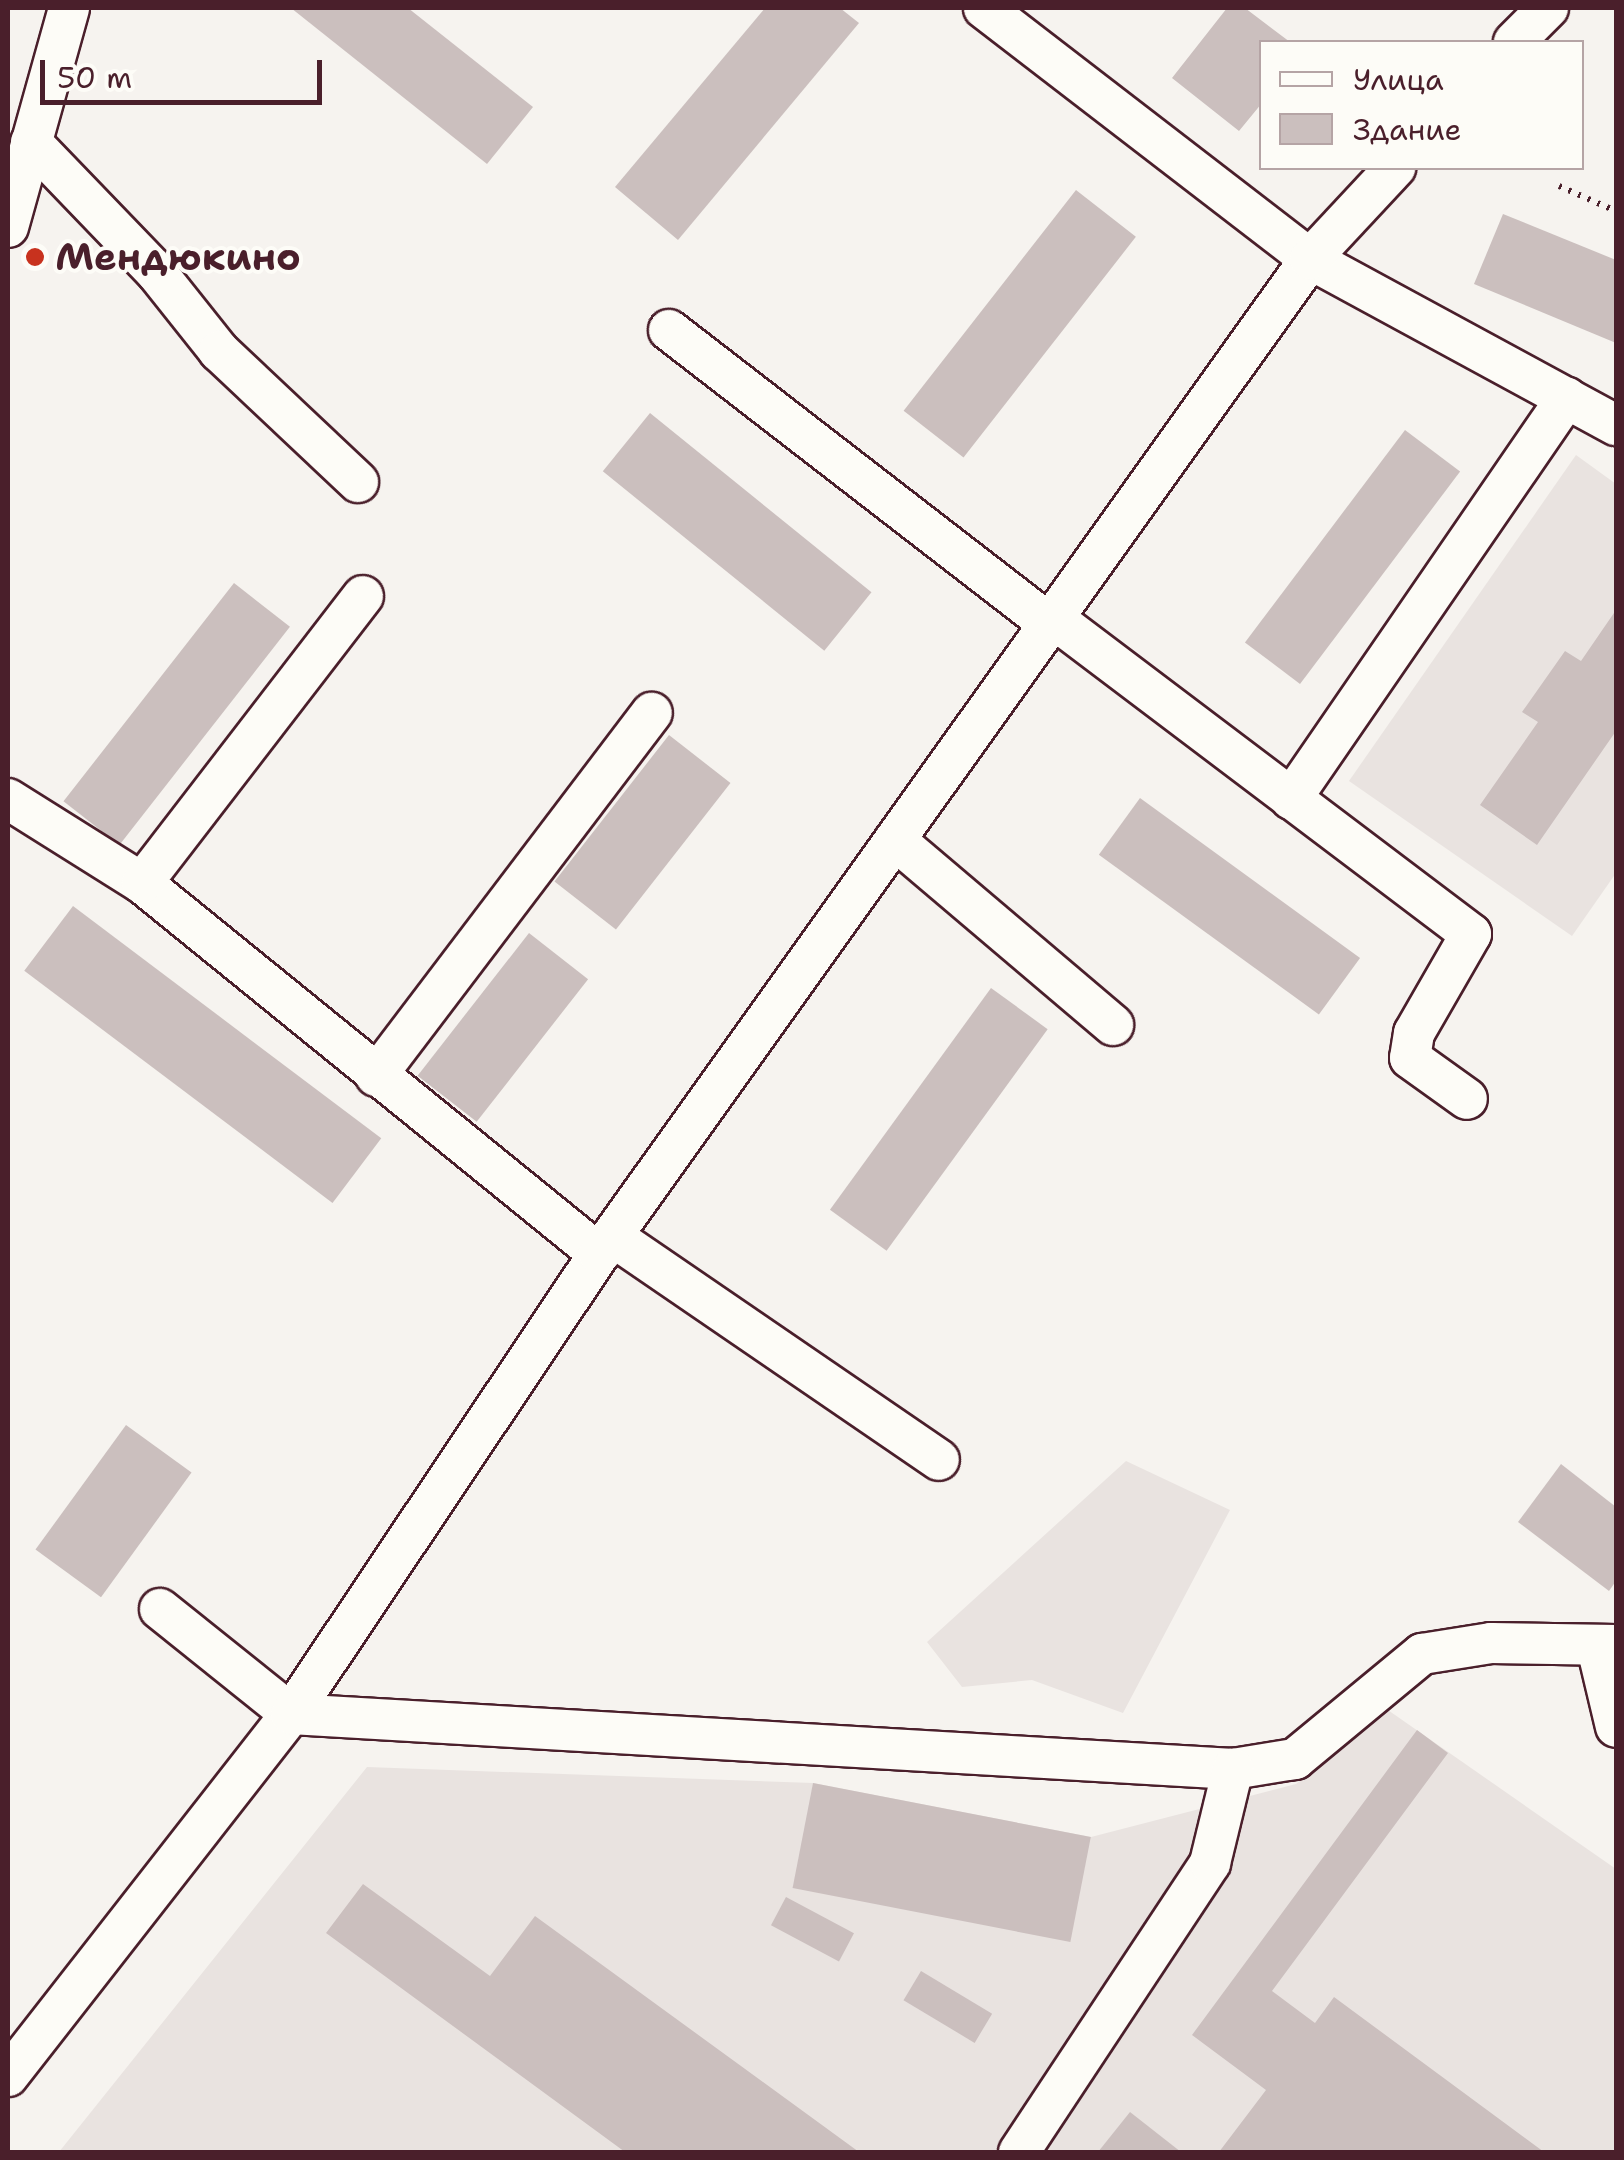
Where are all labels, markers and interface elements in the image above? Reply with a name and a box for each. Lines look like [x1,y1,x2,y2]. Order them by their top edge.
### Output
scale bar [45,40,328,102]
legend [1259,40,1584,170]
text: 50 m [57,57,132,98]
text: Улица [1353,59,1444,100]
text: Здание [1353,109,1462,150]
place label: Мендюкино [55,234,301,280]
marker: Мендюкино [24,246,46,268]

